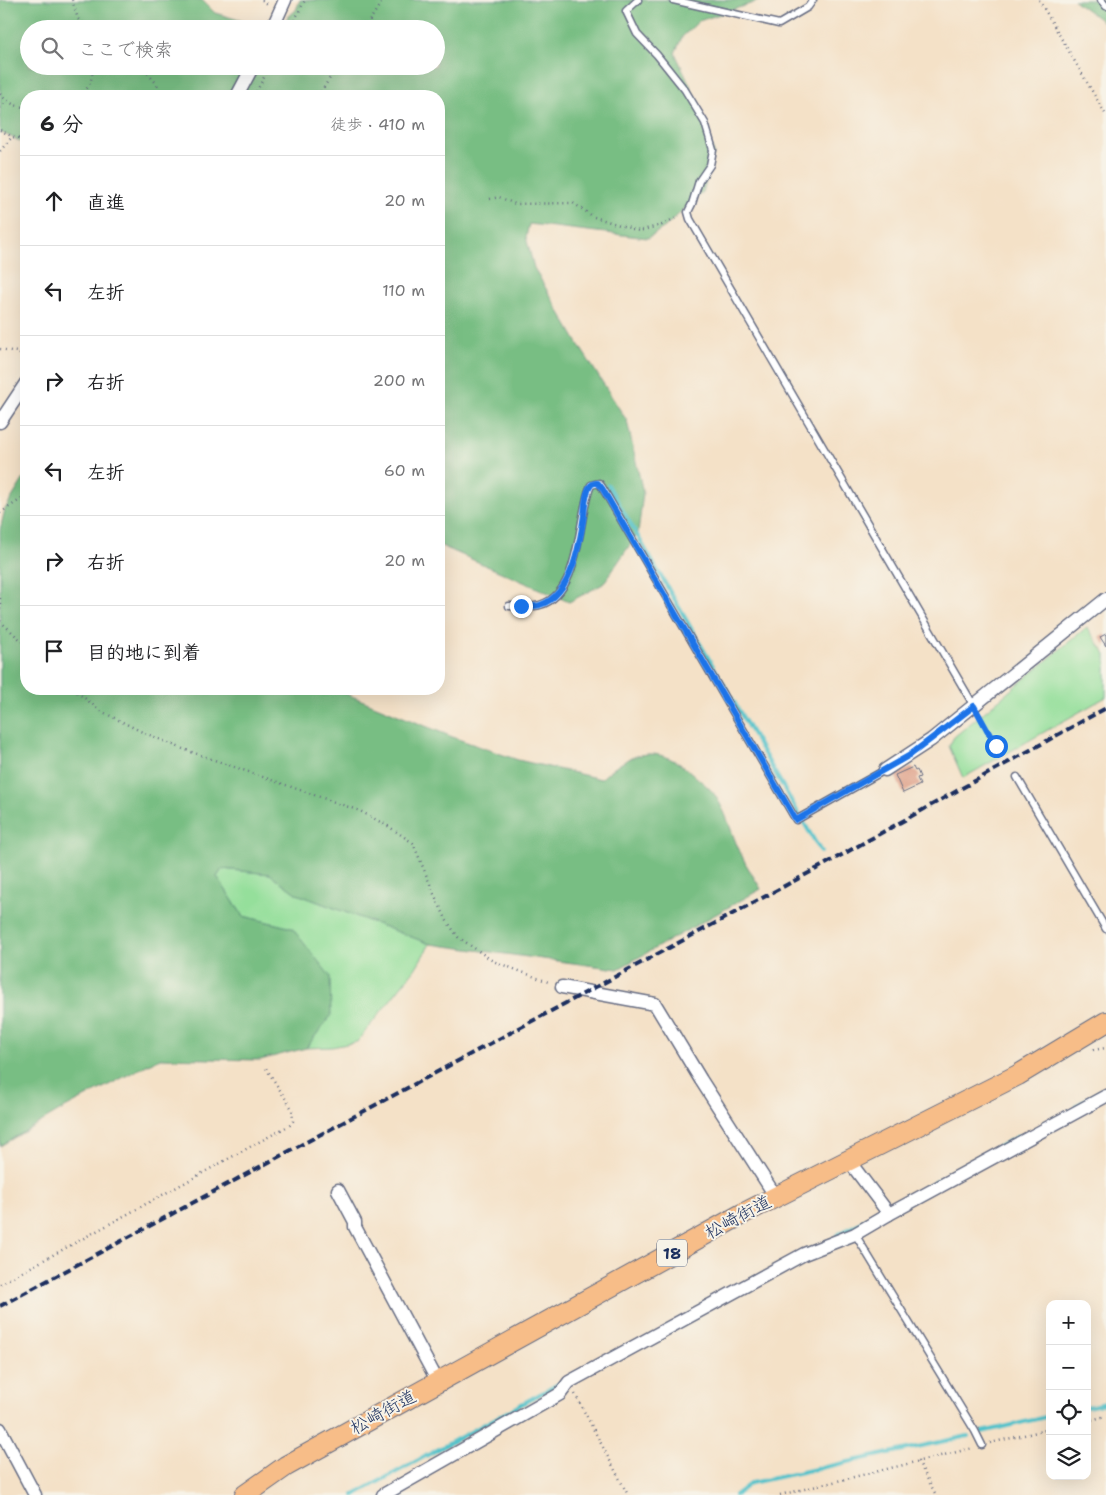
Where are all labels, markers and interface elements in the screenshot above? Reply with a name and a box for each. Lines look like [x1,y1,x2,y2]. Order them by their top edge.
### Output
search box [20,20,445,75]
icon: search [38,34,66,62]
text: ここで検索 [78,37,173,62]
text: 6 分 [40,110,83,138]
text: 徒歩 · 410 m [330,114,425,135]
icon: ahead [40,187,68,215]
text: 直進 [87,190,125,215]
text: 20 m [384,190,425,211]
icon: left [40,277,68,305]
text: 左折 [87,280,125,305]
text: 110 m [382,280,425,301]
icon: right [40,367,68,395]
text: 右折 [87,370,125,395]
text: 200 m [373,370,425,391]
icon: left [40,457,68,485]
text: 左折 [87,460,125,485]
text: 60 m [384,460,425,481]
icon: right [40,547,68,575]
text: 右折 [87,550,125,575]
text: 20 m [384,550,425,571]
route end [510,595,533,618]
icon: arrive [40,637,68,665]
text: 目的地に到着 [87,640,201,665]
route start [985,735,1008,758]
street label: 松崎街道 [701,1190,775,1244]
road number: 18 [657,1240,687,1266]
map controls [1046,1300,1091,1480]
button: + [1046,1300,1091,1345]
button: − [1046,1345,1091,1390]
street label: 松崎街道 [346,1384,420,1440]
button: locate [1046,1390,1091,1435]
button: layers [1046,1435,1091,1480]

